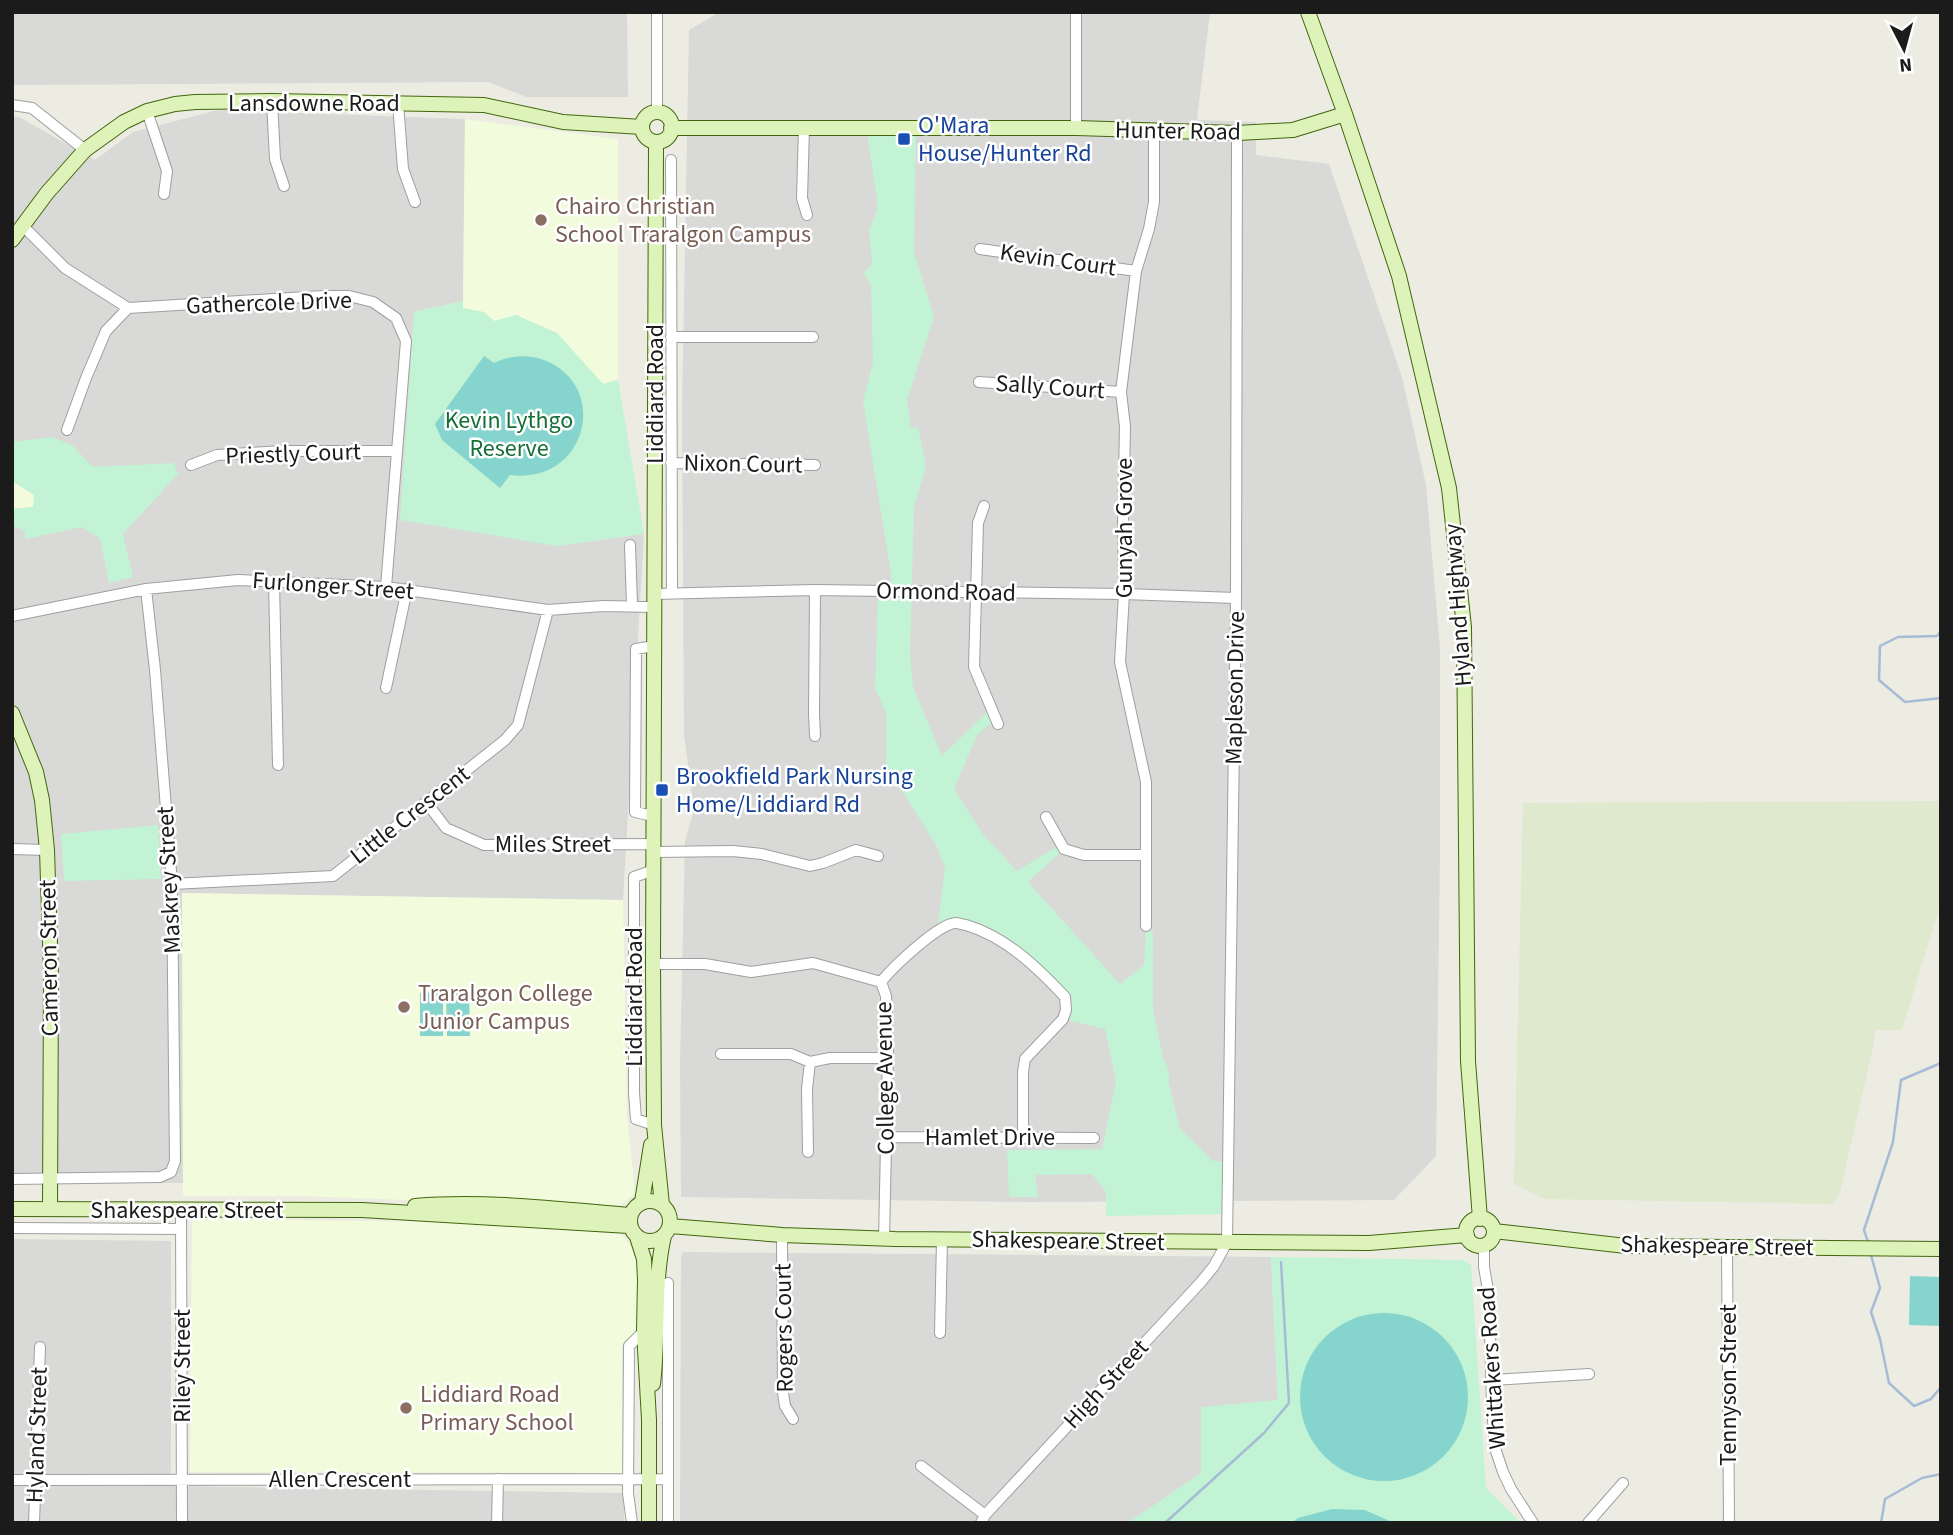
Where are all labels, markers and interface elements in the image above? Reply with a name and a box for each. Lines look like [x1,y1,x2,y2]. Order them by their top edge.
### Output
north arrow [1869,14,1939,84]
text: N [1898,50,1913,79]
street label: Lansdowne Road [228,86,400,121]
place label: O'Mara House/Hunter Rd [918,108,1091,171]
street label: Hunter Road [1115,112,1241,150]
marker: O'Mara House/Hunter Rd [896,131,912,147]
place label: Chairo Christian School Traralgon Campus [555,189,811,252]
marker: Chairo Christian School Traralgon Campus [533,212,549,228]
street label: Kevin Court [998,235,1118,285]
street label: Gathercole Drive [185,283,353,323]
street label: Liddiard Road [638,324,673,464]
street label: Sally Court [994,366,1106,408]
park label: Kevin Lythgo Reserve [445,403,573,466]
street label: Priestly Court [225,434,361,474]
street label: Nixon Court [683,445,803,483]
street label: Gunyah Grove [1107,458,1142,598]
street label: Hyland Highway [1435,522,1481,688]
street label: Furlonger Street [251,563,415,609]
street label: Ormond Road [876,573,1016,611]
street label: Mapleson Drive [1216,611,1254,765]
street label: Little Crescent [343,757,477,873]
place label: Brookfield Park Nursing Home/Liddiard Rd [676,759,913,822]
marker: Brookfield Park Nursing Home/Liddiard Rd [654,782,670,798]
street label: Maskrey Street [148,805,190,955]
street label: Miles Street [495,827,611,862]
street label: Cameron Street [30,879,68,1037]
street label: Liddiard Road [617,927,652,1067]
place label: Traralgon College Junior Campus [418,976,593,1039]
marker: Traralgon College Junior Campus [396,999,412,1015]
street label: College Avenue [866,1001,904,1155]
street label: Hamlet Drive [925,1120,1055,1155]
street label: Shakespeare Street [90,1193,284,1228]
street label: Shakespeare Street [971,1222,1165,1260]
street label: Shakespeare Street [1620,1227,1814,1265]
street label: Rogers Court [765,1263,803,1393]
street label: Whittakers Road [1469,1285,1515,1451]
street label: Tennyson Street [1711,1304,1746,1466]
street label: Riley Street [165,1309,200,1423]
street label: High Street [1055,1331,1157,1437]
street label: Hyland Street [17,1366,57,1504]
place label: Liddiard Road Primary School [420,1377,574,1440]
marker: Liddiard Road Primary School [398,1400,414,1416]
street label: Allen Crescent [269,1462,411,1497]

